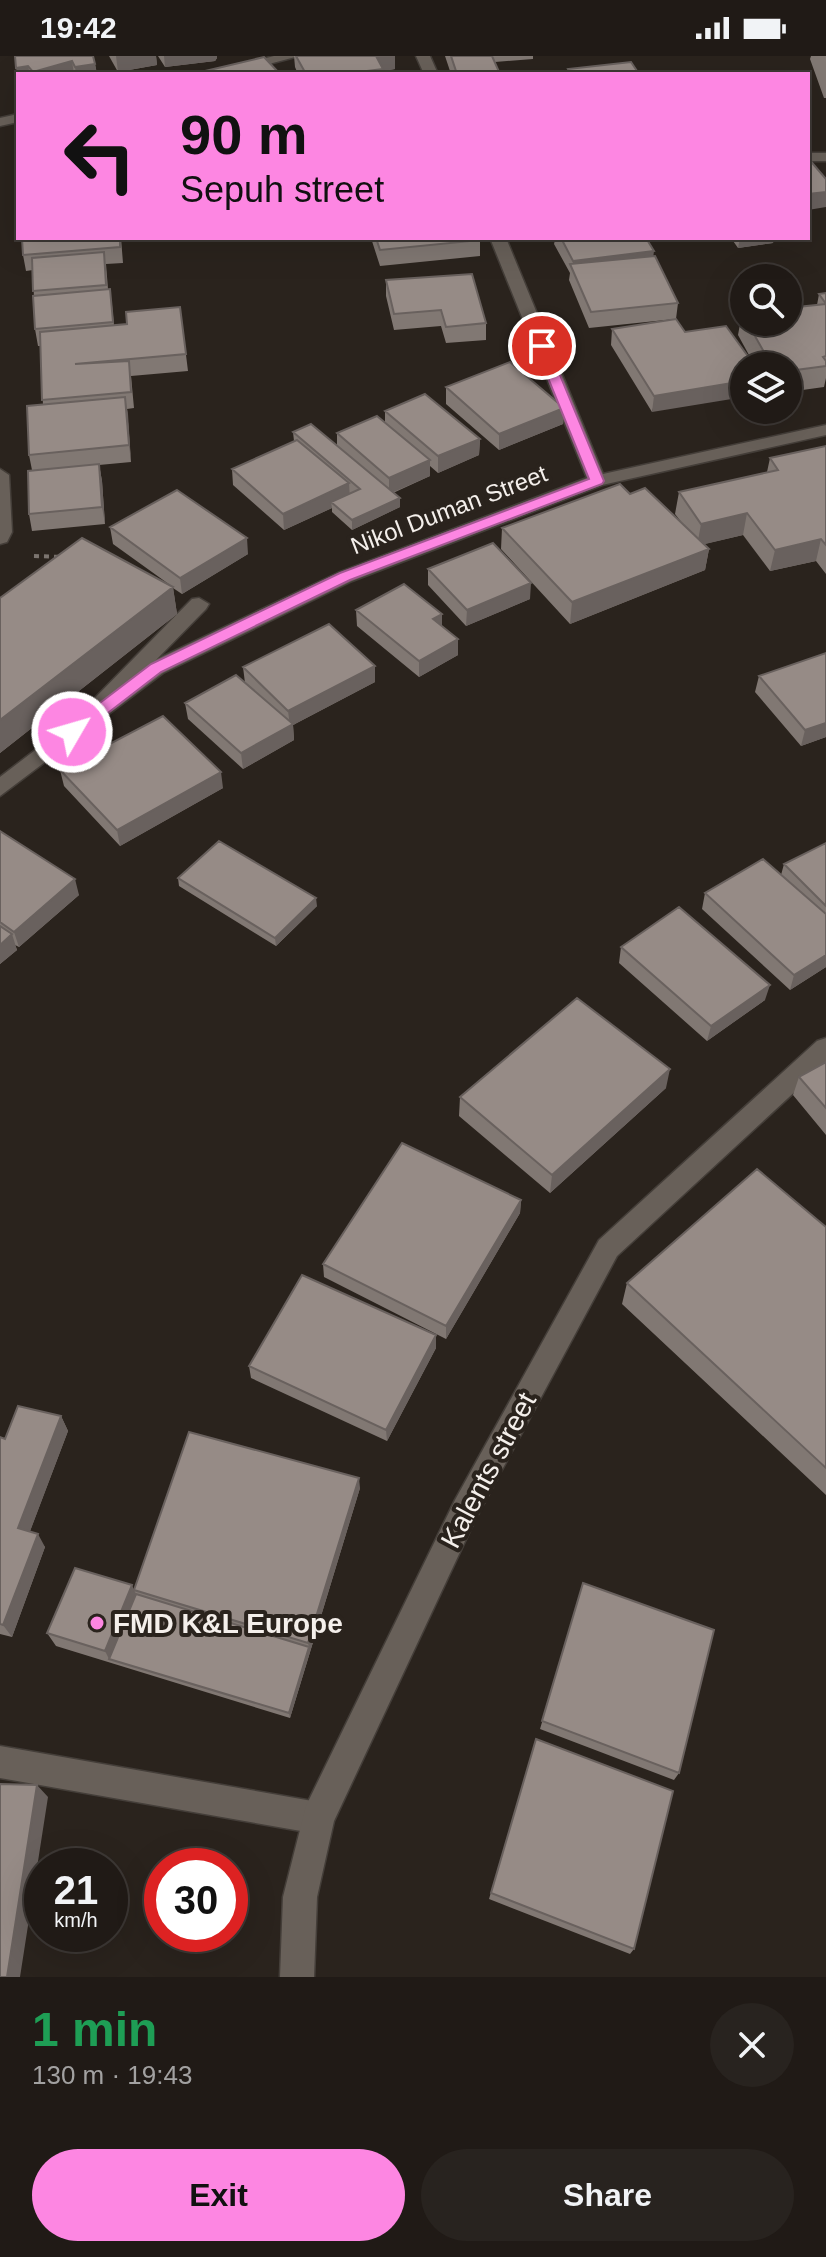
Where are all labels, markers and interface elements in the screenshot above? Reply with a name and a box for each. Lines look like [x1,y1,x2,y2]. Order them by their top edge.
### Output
text: 19:42 [40,11,117,44]
text: 90 m [180,103,308,166]
icon: left [48,104,152,208]
text: Sepuh street [180,169,384,210]
map controls [730,264,802,424]
button: search [730,264,802,336]
pin [508,312,576,380]
icon: arrive [520,324,564,368]
button: layers [730,352,802,424]
street label: Nikol Duman Street [347,460,551,559]
position arrow [30,690,114,774]
street label: Kalents street [435,1387,542,1553]
place label: FMD K&L Europe [113,1608,343,1639]
marker: FMD K&L Europe [88,1614,106,1632]
speed limit sign: 30 [144,1848,248,1952]
text: 21 [54,1868,98,1912]
text: km/h [54,1909,98,1931]
text: 1 min [32,2003,157,2056]
button: close [710,2003,794,2087]
text: 130 m · 19:43 [32,2060,192,2090]
button: Exit [32,2149,405,2241]
button: Share [421,2149,794,2241]

